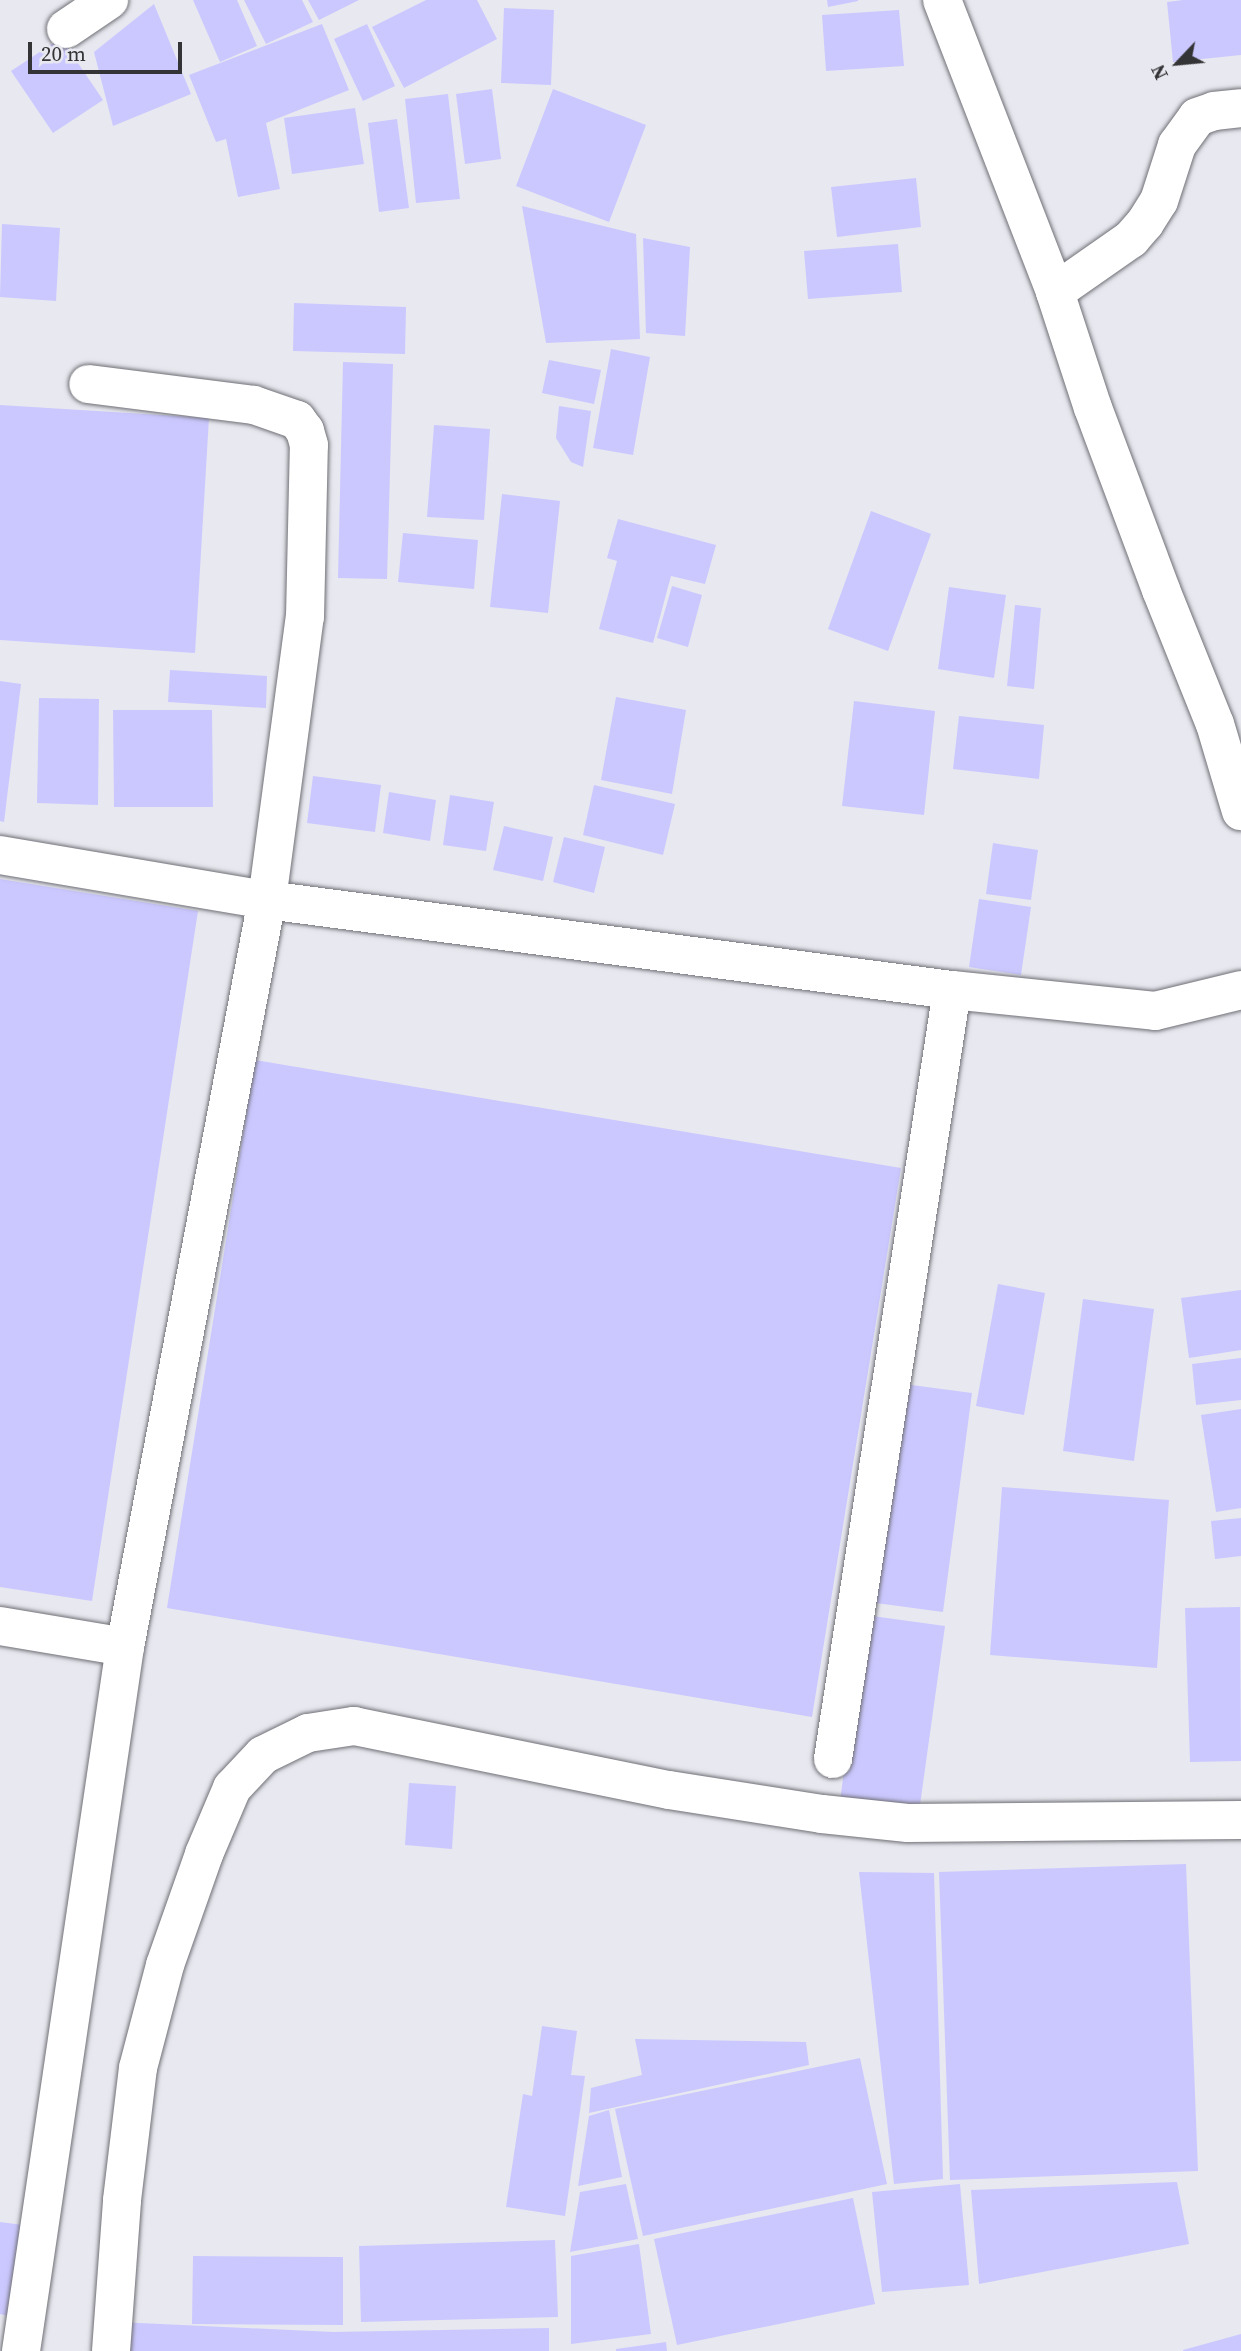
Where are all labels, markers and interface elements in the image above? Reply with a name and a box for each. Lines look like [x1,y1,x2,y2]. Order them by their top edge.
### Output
scale bar [32,28,186,72]
north arrow [1143,28,1213,98]
text: 20 m [41,39,86,68]
text: N [1144,60,1174,84]

